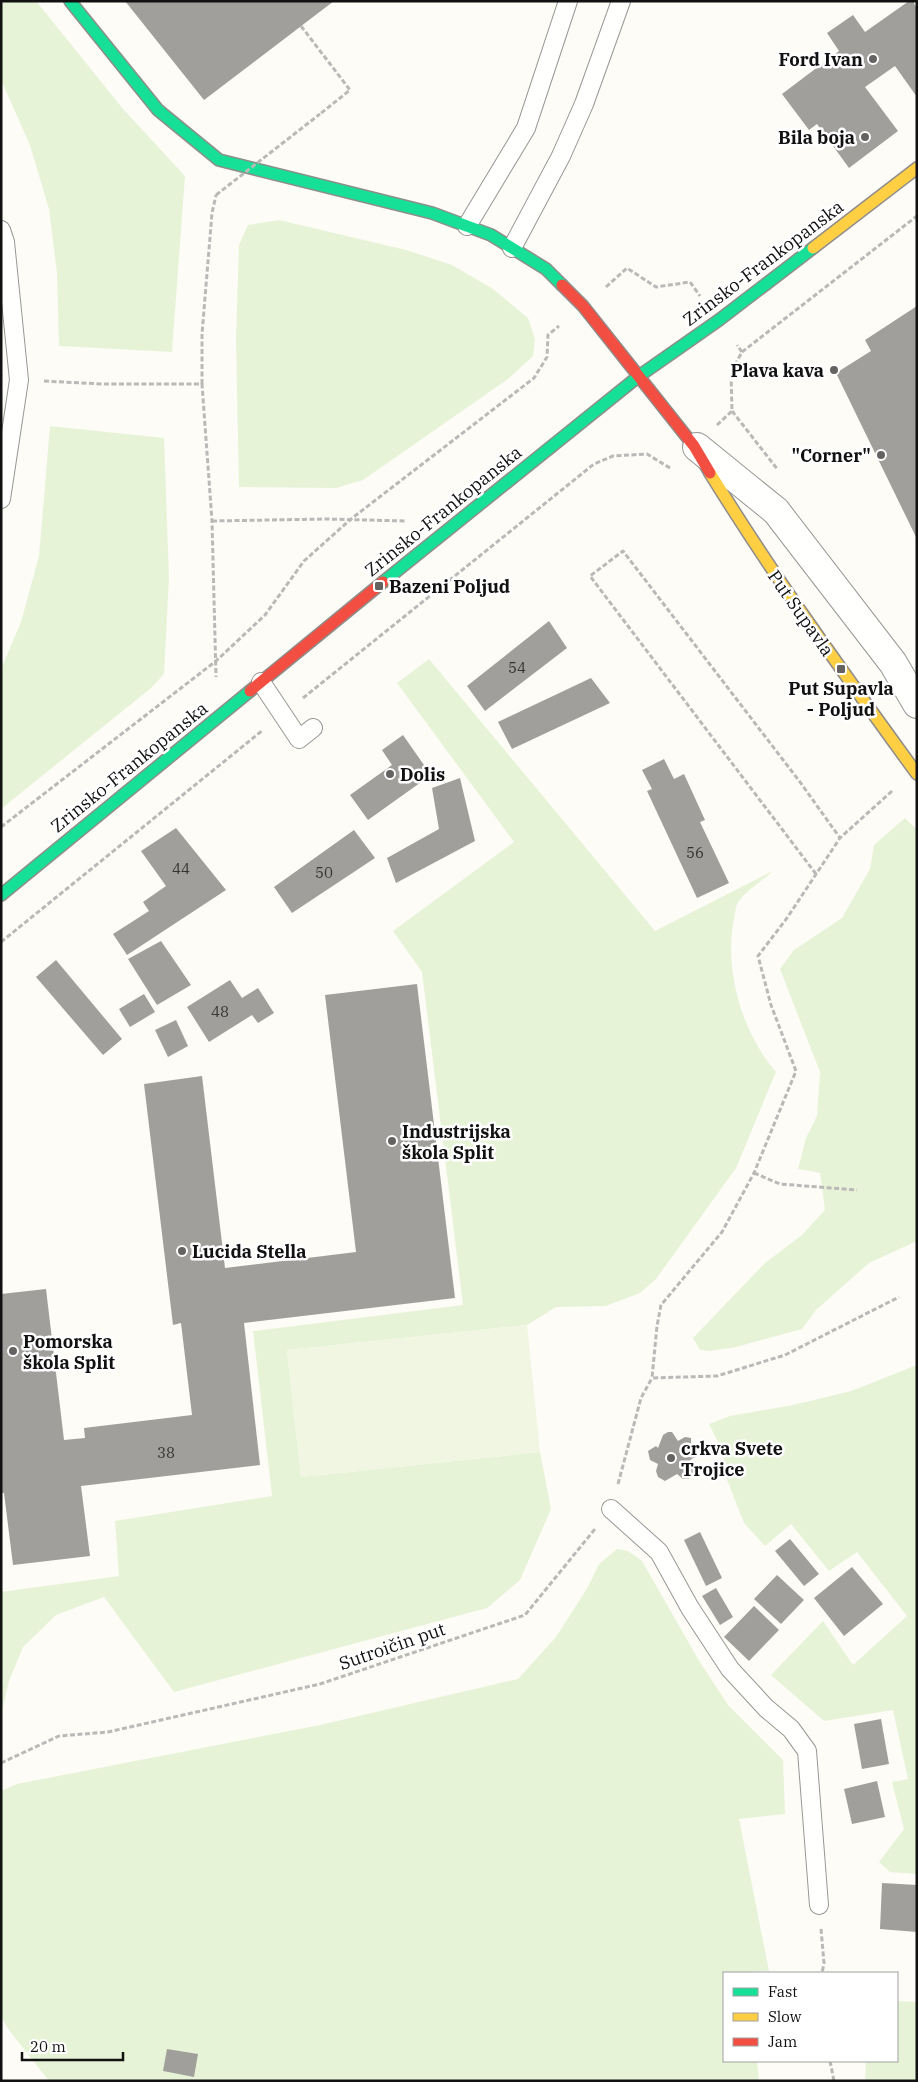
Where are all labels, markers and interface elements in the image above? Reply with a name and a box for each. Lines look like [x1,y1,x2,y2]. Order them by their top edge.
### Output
place label: Ford Ivan [779,48,863,71]
marker: Ford Ivan [867,53,879,65]
place label: Bila boja [778,126,855,149]
marker: Bila boja [859,131,871,143]
street label: Zrinsko-Frankopanska [678,195,848,331]
place label: Plava kava [730,359,824,382]
marker: Plava kava [828,364,840,376]
street label: Zrinsko-Frankopanska [360,440,526,581]
place label: "Corner" [792,444,871,467]
marker: "Corner" [875,449,887,461]
street label: Put Supavla [763,565,839,661]
place label: Bazeni Poljud [389,575,510,598]
marker: Bazeni Poljud [373,580,385,592]
house number: 54 [508,658,526,677]
marker: Put Supavla - Poljud [835,663,847,675]
place label: Put Supavla - Poljud [788,677,894,721]
street label: Zrinsko-Frankopanska [46,696,212,837]
place label: Dolis [400,763,445,786]
marker: Dolis [384,768,396,780]
house number: 56 [686,843,704,862]
house number: 44 [172,859,190,878]
house number: 50 [315,863,333,882]
house number: 48 [211,1002,229,1021]
place label: Industrijska škola Split [402,1120,511,1164]
marker: Industrijska škola Split [386,1135,398,1147]
place label: Lucida Stella [192,1240,306,1263]
marker: Lucida Stella [176,1245,188,1257]
place label: Pomorska škola Split [23,1330,115,1374]
marker: Pomorska škola Split [7,1345,19,1357]
place label: crkva Svete Trojice [681,1437,783,1481]
house number: 38 [157,1443,175,1462]
marker: crkva Svete Trojice [665,1452,677,1464]
street label: Sutroičin put [336,1617,448,1675]
legend [723,1972,898,2062]
text: Fast [768,1982,798,2001]
text: Slow [768,2007,802,2026]
scale bar [22,2030,124,2062]
text: Jam [768,2032,797,2051]
text: 20 m [30,2037,66,2056]

